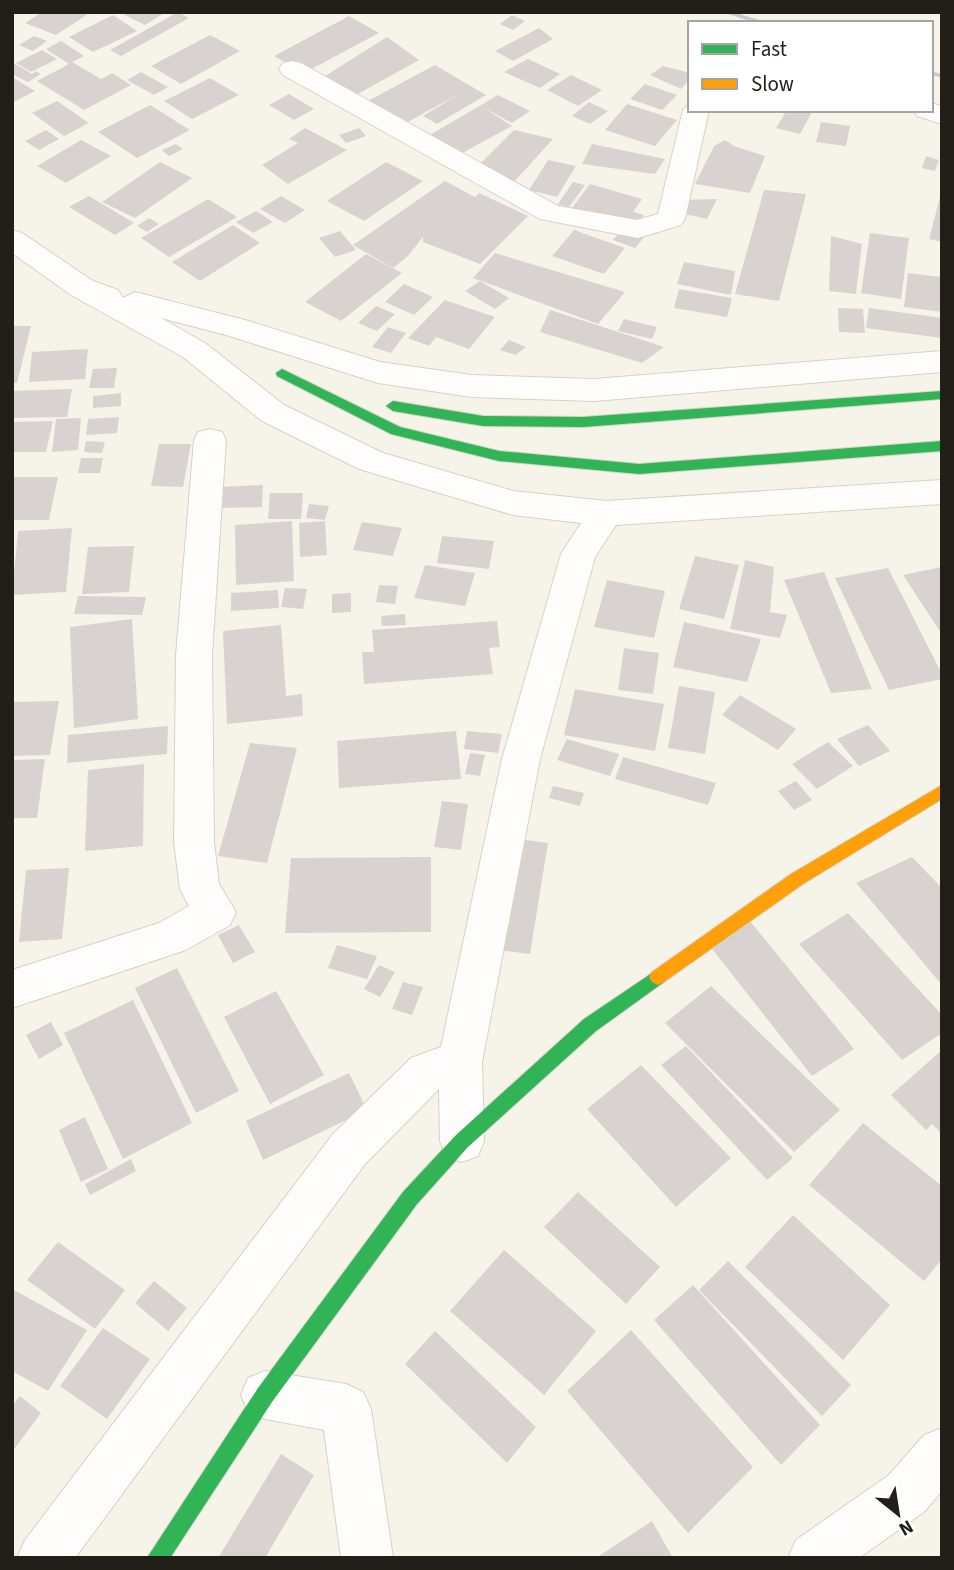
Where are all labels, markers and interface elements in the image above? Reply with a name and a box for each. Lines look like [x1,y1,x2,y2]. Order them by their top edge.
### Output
legend [688,21,933,112]
text: Fast [751,34,787,64]
text: Slow [751,69,794,99]
north arrow [863,1479,933,1549]
text: N [894,1513,918,1542]

